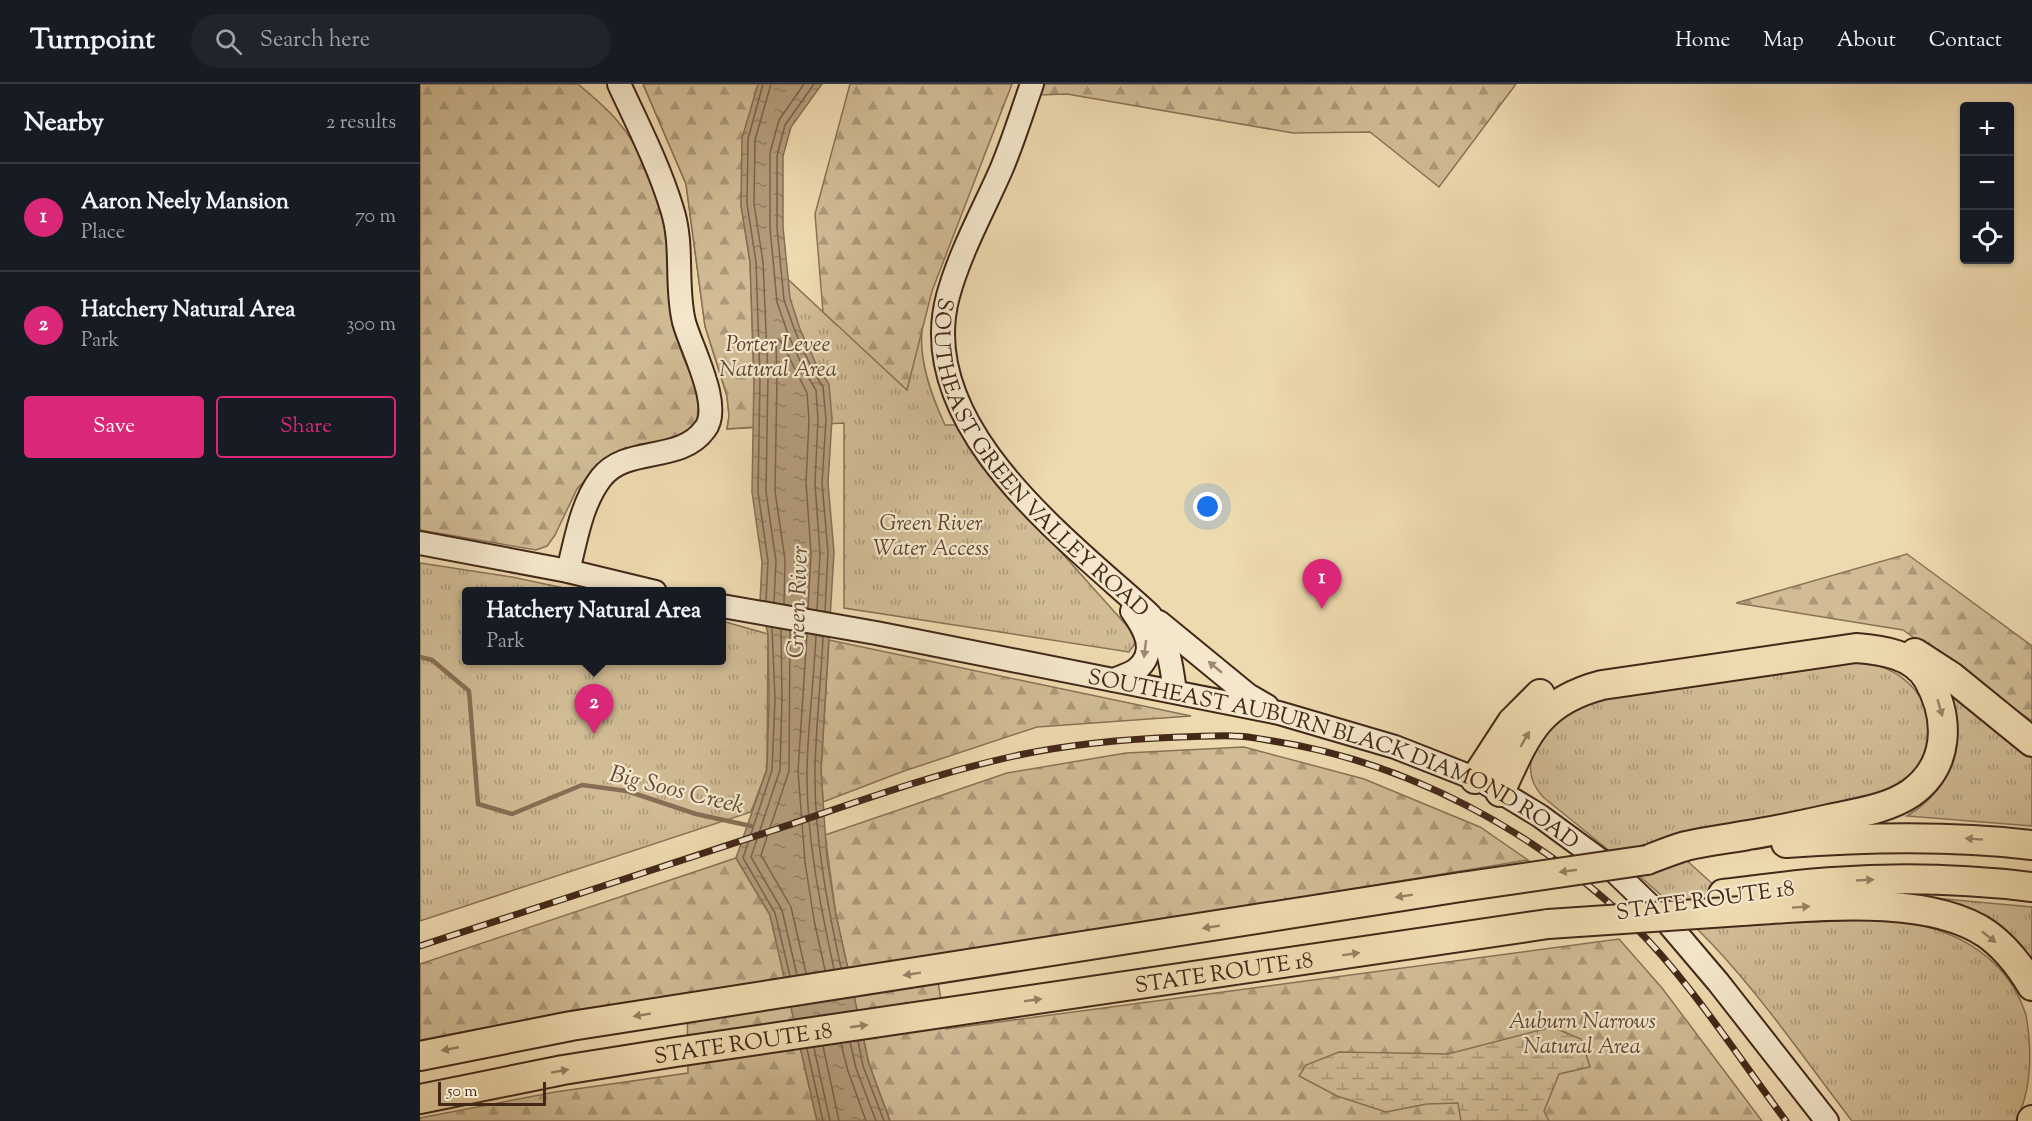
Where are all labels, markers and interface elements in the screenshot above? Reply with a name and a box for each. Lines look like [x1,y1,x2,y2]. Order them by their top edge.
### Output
search box [191,14,611,68]
text: Turnpoint [30,21,155,61]
icon: search [212,25,245,58]
text: Search here [260,25,370,57]
text: Home [1675,26,1730,56]
text: Map [1763,26,1804,56]
text: About [1837,26,1896,56]
text: Contact [1929,26,2002,56]
map controls [1960,102,2014,264]
button: + [1960,102,2014,156]
text: Nearby [24,105,104,142]
text: 2 results [326,109,396,138]
button: − [1960,156,2014,210]
text: Aaron Neely Mansion [81,187,289,219]
text: 1 [40,203,47,232]
text: 70 m [355,203,396,232]
button: locate [1960,210,2014,264]
text: Place [81,219,125,248]
text: Hatchery Natural Area [81,295,295,327]
street label: SOUTHEAST GREEN VALLEY ROAD [924,295,1155,626]
text: 2 [39,311,48,340]
text: 300 m [346,311,396,340]
text: Park [81,327,119,356]
park label: Porter Levee Natural Area [719,330,837,387]
button: Save [24,396,204,458]
button: Share [216,396,396,458]
your location [1193,492,1222,521]
park label: Green River Water Access [873,509,989,566]
water label: Green River [780,545,818,659]
pin: 1 [1302,560,1342,609]
popup [462,587,726,665]
text: Hatchery Natural Area [487,596,701,628]
text: Park [487,628,525,657]
one-way arrow [1141,640,1150,659]
one-way arrow [1207,661,1222,674]
street label: SOUTHEAST AUBURN BLACK DIAMOND ROAD [1085,662,1585,858]
pin: 2 [574,684,614,734]
one-way arrow [1935,699,1945,717]
one-way arrow [1520,730,1530,747]
water label: Big Soos Creek [606,758,747,824]
one-way arrow [1964,835,1983,844]
one-way arrow [1558,867,1577,876]
street label: STATE ROUTE 18 [1614,874,1797,930]
one-way arrow [1855,876,1874,885]
one-way arrow [1394,892,1413,901]
one-way arrow [1791,903,1810,912]
one-way arrow [1201,922,1220,931]
one-way arrow [1982,931,1997,943]
street label: STATE ROUTE 18 [1133,946,1316,1003]
one-way arrow [1341,949,1360,958]
one-way arrow [902,969,921,978]
one-way arrow [1024,995,1043,1004]
park label: Auburn Narrows Natural Area [1508,1007,1656,1064]
one-way arrow [632,1010,651,1019]
street label: STATE ROUTE 18 [652,1016,835,1074]
one-way arrow [849,1021,868,1030]
one-way arrow [440,1045,459,1054]
one-way arrow [550,1066,569,1075]
scale bar [438,1079,546,1106]
text: 50 m [447,1081,478,1104]

